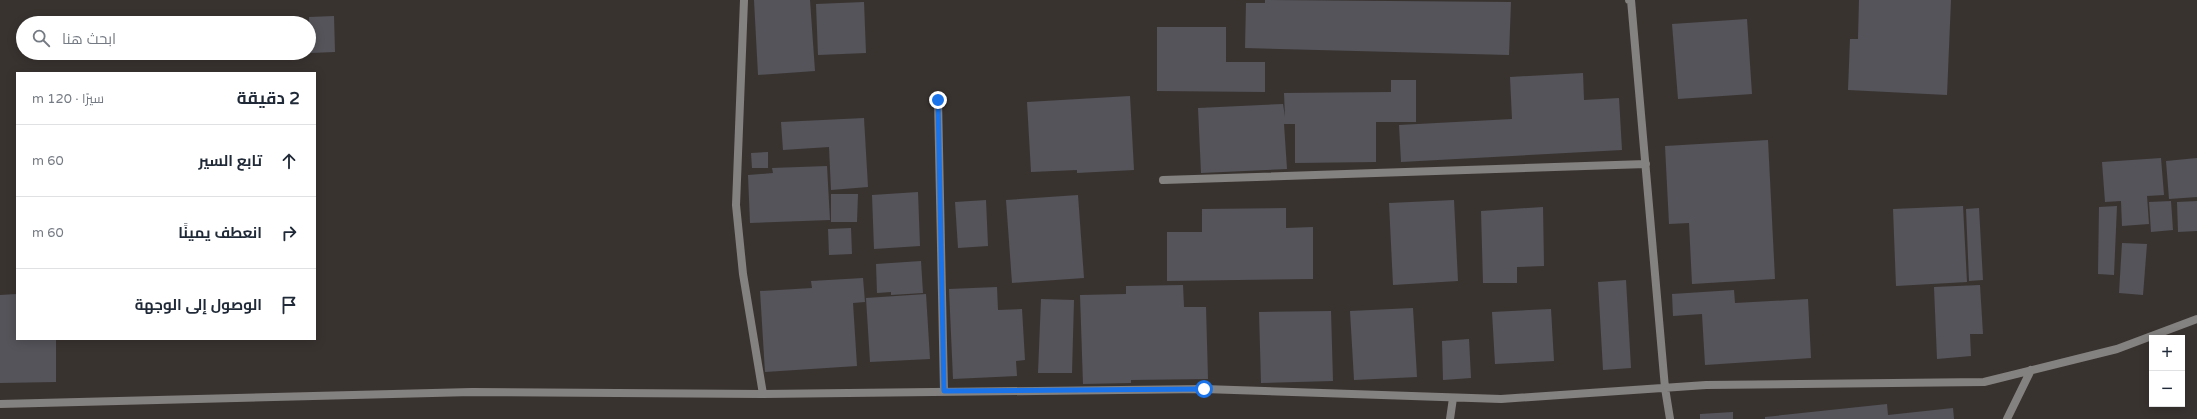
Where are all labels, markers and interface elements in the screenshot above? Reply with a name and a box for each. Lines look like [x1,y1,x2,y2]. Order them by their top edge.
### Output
search box [16,16,316,60]
icon: search [30,27,52,49]
text: ابحث هنا [62,30,116,48]
text: 2 دقيقة [237,88,300,109]
text: سيرًا · 120 m [32,91,104,107]
route end [929,91,947,109]
icon: ahead [278,150,300,172]
text: تابع السير [198,152,262,170]
text: 60 m [32,153,64,169]
icon: right [278,222,300,244]
text: انعطف يمينًا [178,224,262,242]
text: 60 m [32,225,64,241]
icon: arrive [278,294,300,316]
text: الوصول إلى الوجهة [135,296,262,314]
map controls [2149,335,2185,407]
button: + [2149,335,2185,371]
button: − [2149,371,2185,407]
route start [1195,380,1213,398]

